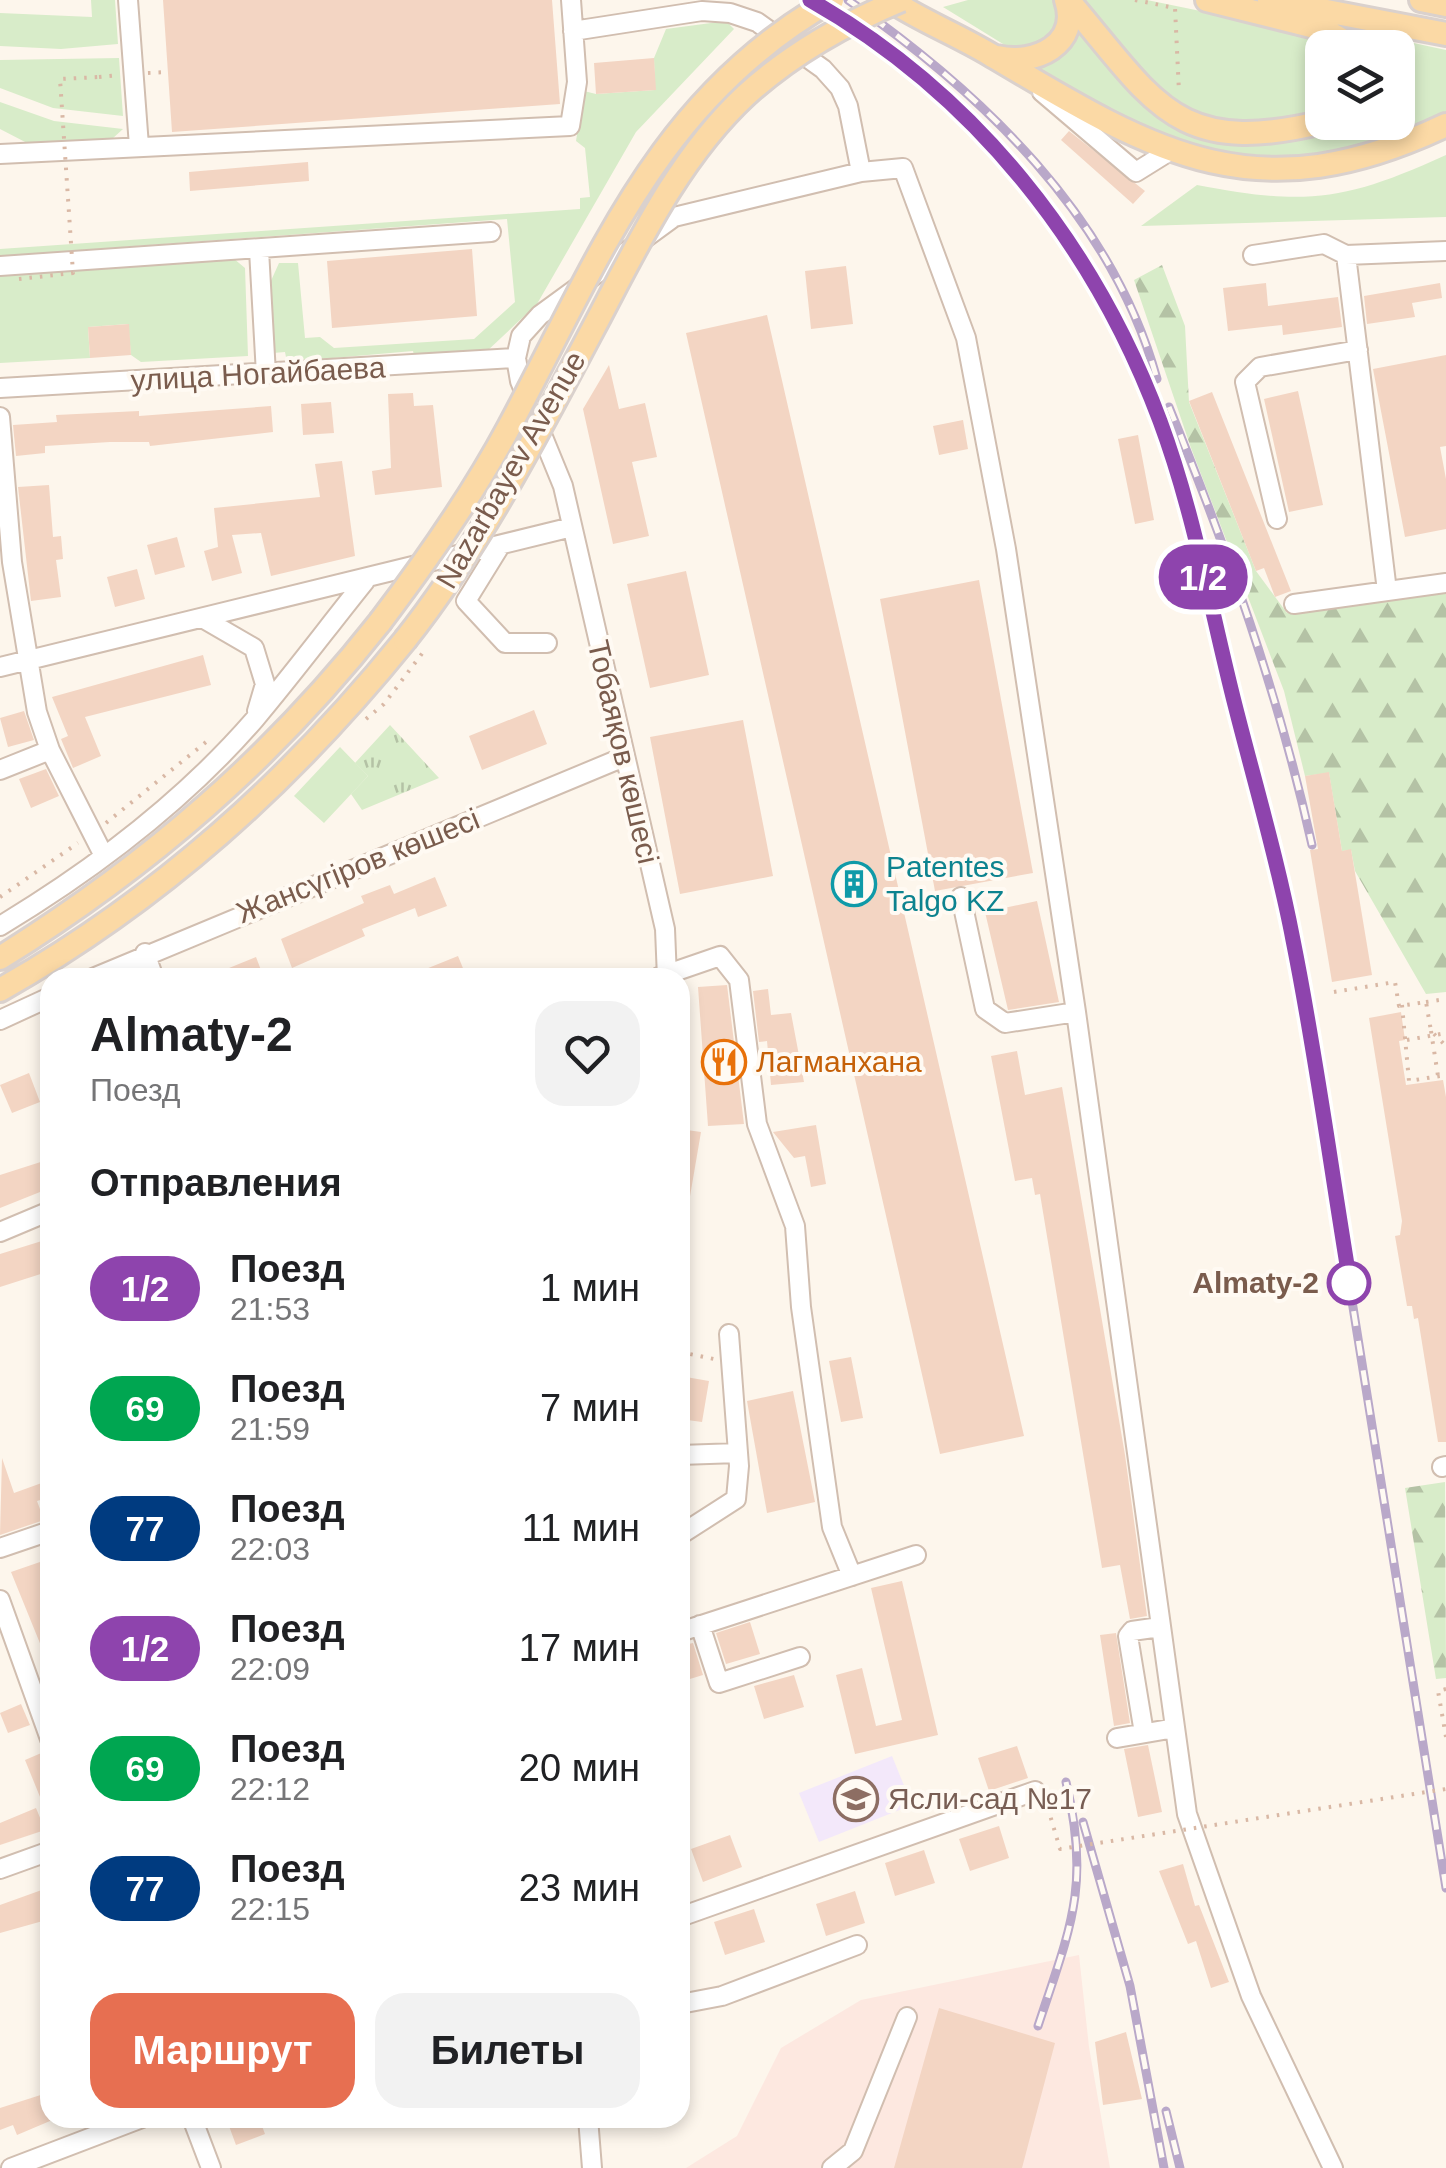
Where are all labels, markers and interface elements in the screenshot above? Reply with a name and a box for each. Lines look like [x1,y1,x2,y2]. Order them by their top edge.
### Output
map controls [1305,30,1415,140]
button: layers [1305,30,1415,140]
street label: Nazarbayev Avenue [429,345,592,594]
street label: улица Ногайбаева [130,350,386,397]
line badge: 1/2 [1146,544,1260,610]
text: 1/2 [1179,558,1227,597]
street label: Тобаяқов көшесі [582,637,665,867]
street label: Жансүгіров көшесі [232,802,484,929]
place label: Patentes Talgo KZ [886,850,1004,917]
building icon: Patentes Talgo KZ [831,861,877,907]
button: heart [535,1001,640,1106]
text: Almaty-2 [90,1008,293,1061]
restaurant icon: Лагманхана [701,1039,747,1085]
place label: Лагманхана [756,1045,922,1078]
text: Поезд [90,1072,181,1108]
text: Отправления [90,1162,342,1204]
text: Поезд [230,1248,345,1290]
marker: Almaty-2 [1328,1262,1370,1304]
place label: Almaty-2 [1192,1266,1319,1299]
text: 1 мин [540,1267,640,1309]
text: 1/2 [121,1269,169,1308]
text: 21:53 [230,1291,310,1327]
text: Поезд [230,1368,345,1410]
text: 7 мин [540,1387,640,1429]
text: 69 [126,1389,164,1428]
text: 21:59 [230,1411,310,1447]
text: Поезд [230,1488,345,1530]
text: 11 мин [522,1507,640,1549]
text: 77 [126,1509,164,1548]
text: 22:03 [230,1531,310,1567]
text: Поезд [230,1608,345,1650]
text: 17 мин [519,1627,640,1669]
text: 1/2 [121,1629,169,1668]
text: 22:09 [230,1651,310,1687]
text: Поезд [230,1728,345,1770]
text: 20 мин [519,1747,640,1789]
text: 69 [126,1749,164,1788]
text: 22:12 [230,1771,310,1807]
school or university icon: Ясли-сад №17 [833,1776,879,1822]
place label: Ясли-сад №17 [888,1782,1092,1815]
text: Поезд [230,1848,345,1890]
text: 23 мин [519,1867,640,1909]
text: 77 [126,1869,164,1908]
text: 22:15 [230,1891,310,1927]
button: Маршрут [90,1993,355,2108]
button: Билеты [375,1993,640,2108]

